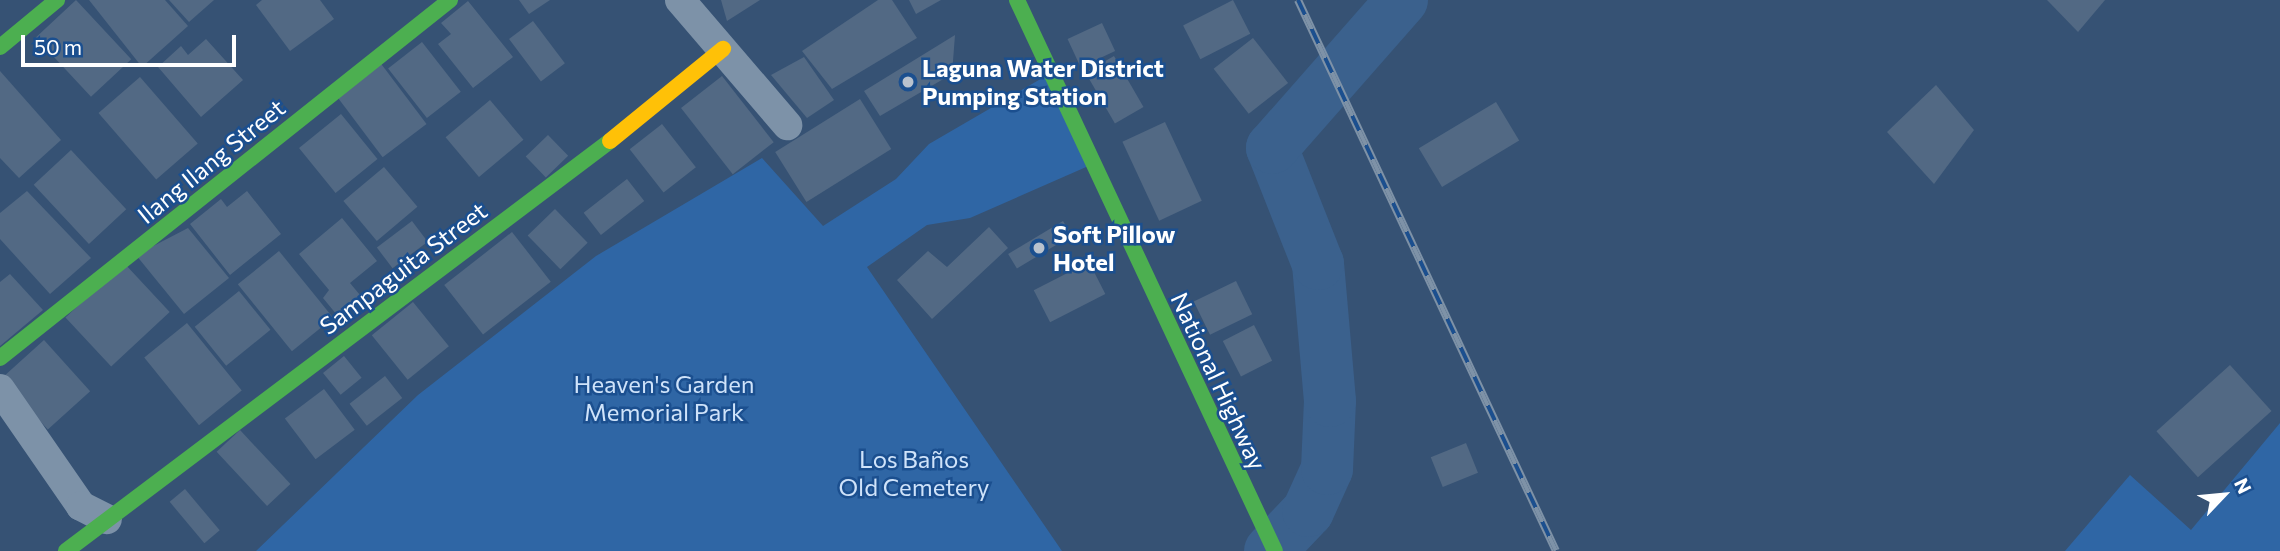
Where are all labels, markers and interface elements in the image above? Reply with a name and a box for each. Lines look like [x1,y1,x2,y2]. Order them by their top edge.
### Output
scale bar [24,21,240,65]
text: 50 m [34,34,82,59]
place label: Laguna Water District Pumping Station [922,54,1164,110]
marker: Laguna Water District Pumping Station [900,74,916,90]
street label: Ilang Ilang Street [132,93,290,229]
street label: Sampaguita Street [314,196,492,340]
place label: Soft Pillow Hotel [1053,220,1175,276]
marker: Soft Pillow Hotel [1031,240,1047,256]
street label: National Highway [1165,288,1273,474]
park label: Heaven's Garden Memorial Park [573,370,755,426]
park label: Los Baños Old Cemetery [838,445,990,501]
north arrow [2189,460,2259,530]
text: N [2230,474,2257,497]

